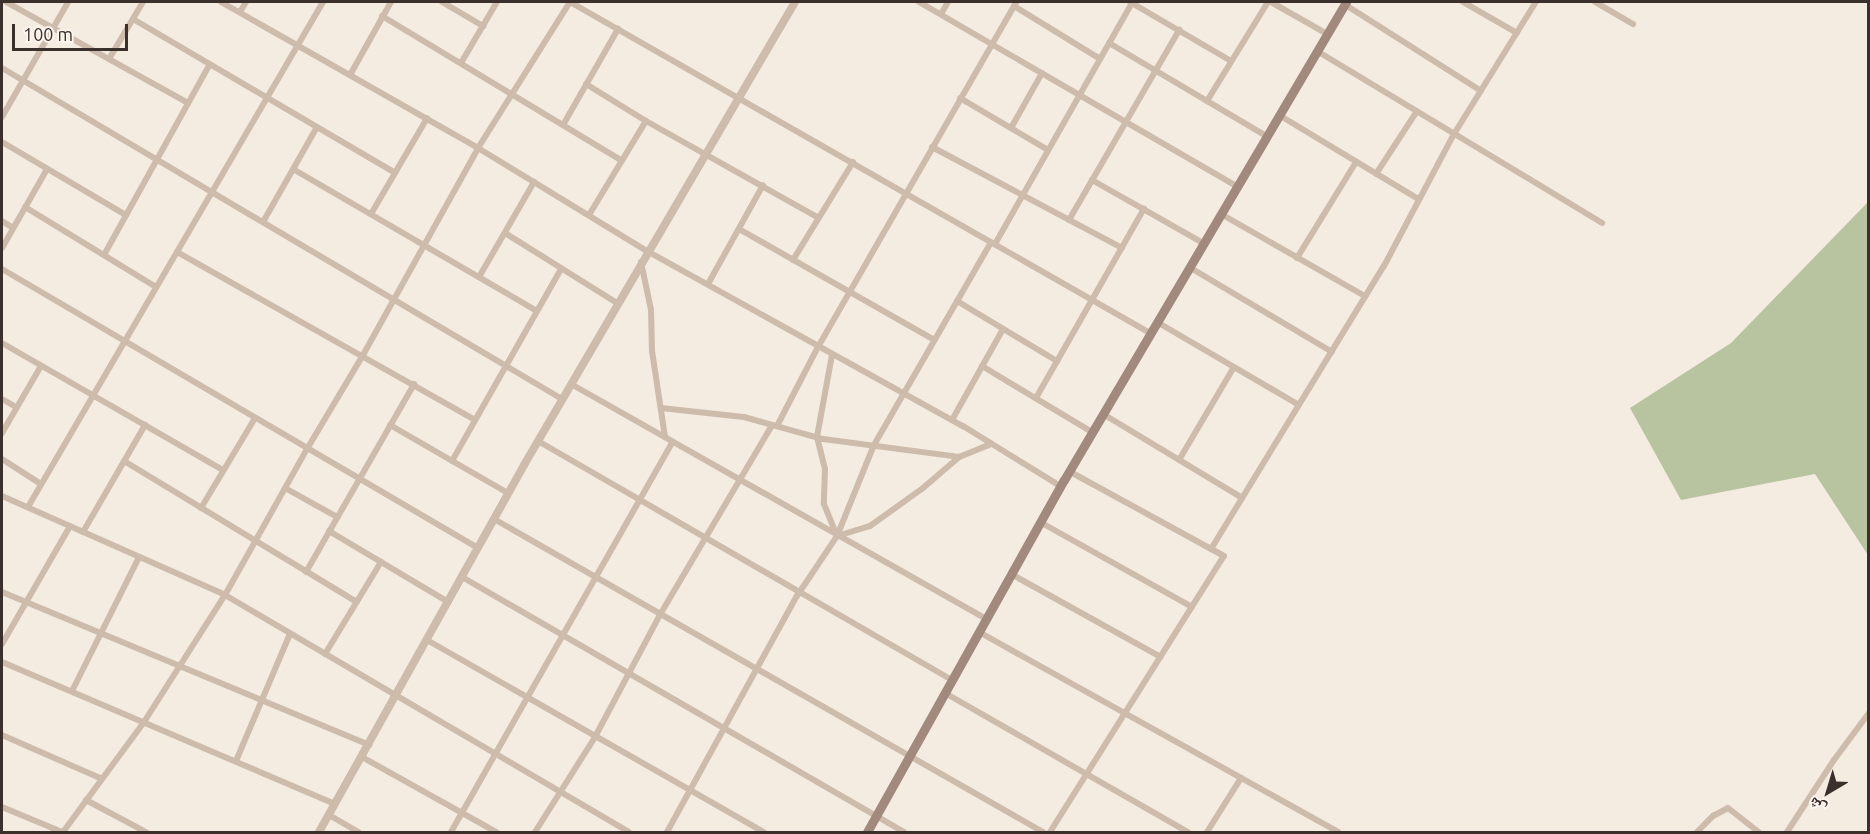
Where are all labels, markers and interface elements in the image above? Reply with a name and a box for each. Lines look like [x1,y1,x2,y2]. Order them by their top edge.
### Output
scale bar [15,12,130,50]
text: 100 m [23,24,73,44]
north arrow [1798,762,1858,822]
text: ش [1805,794,1829,819]

